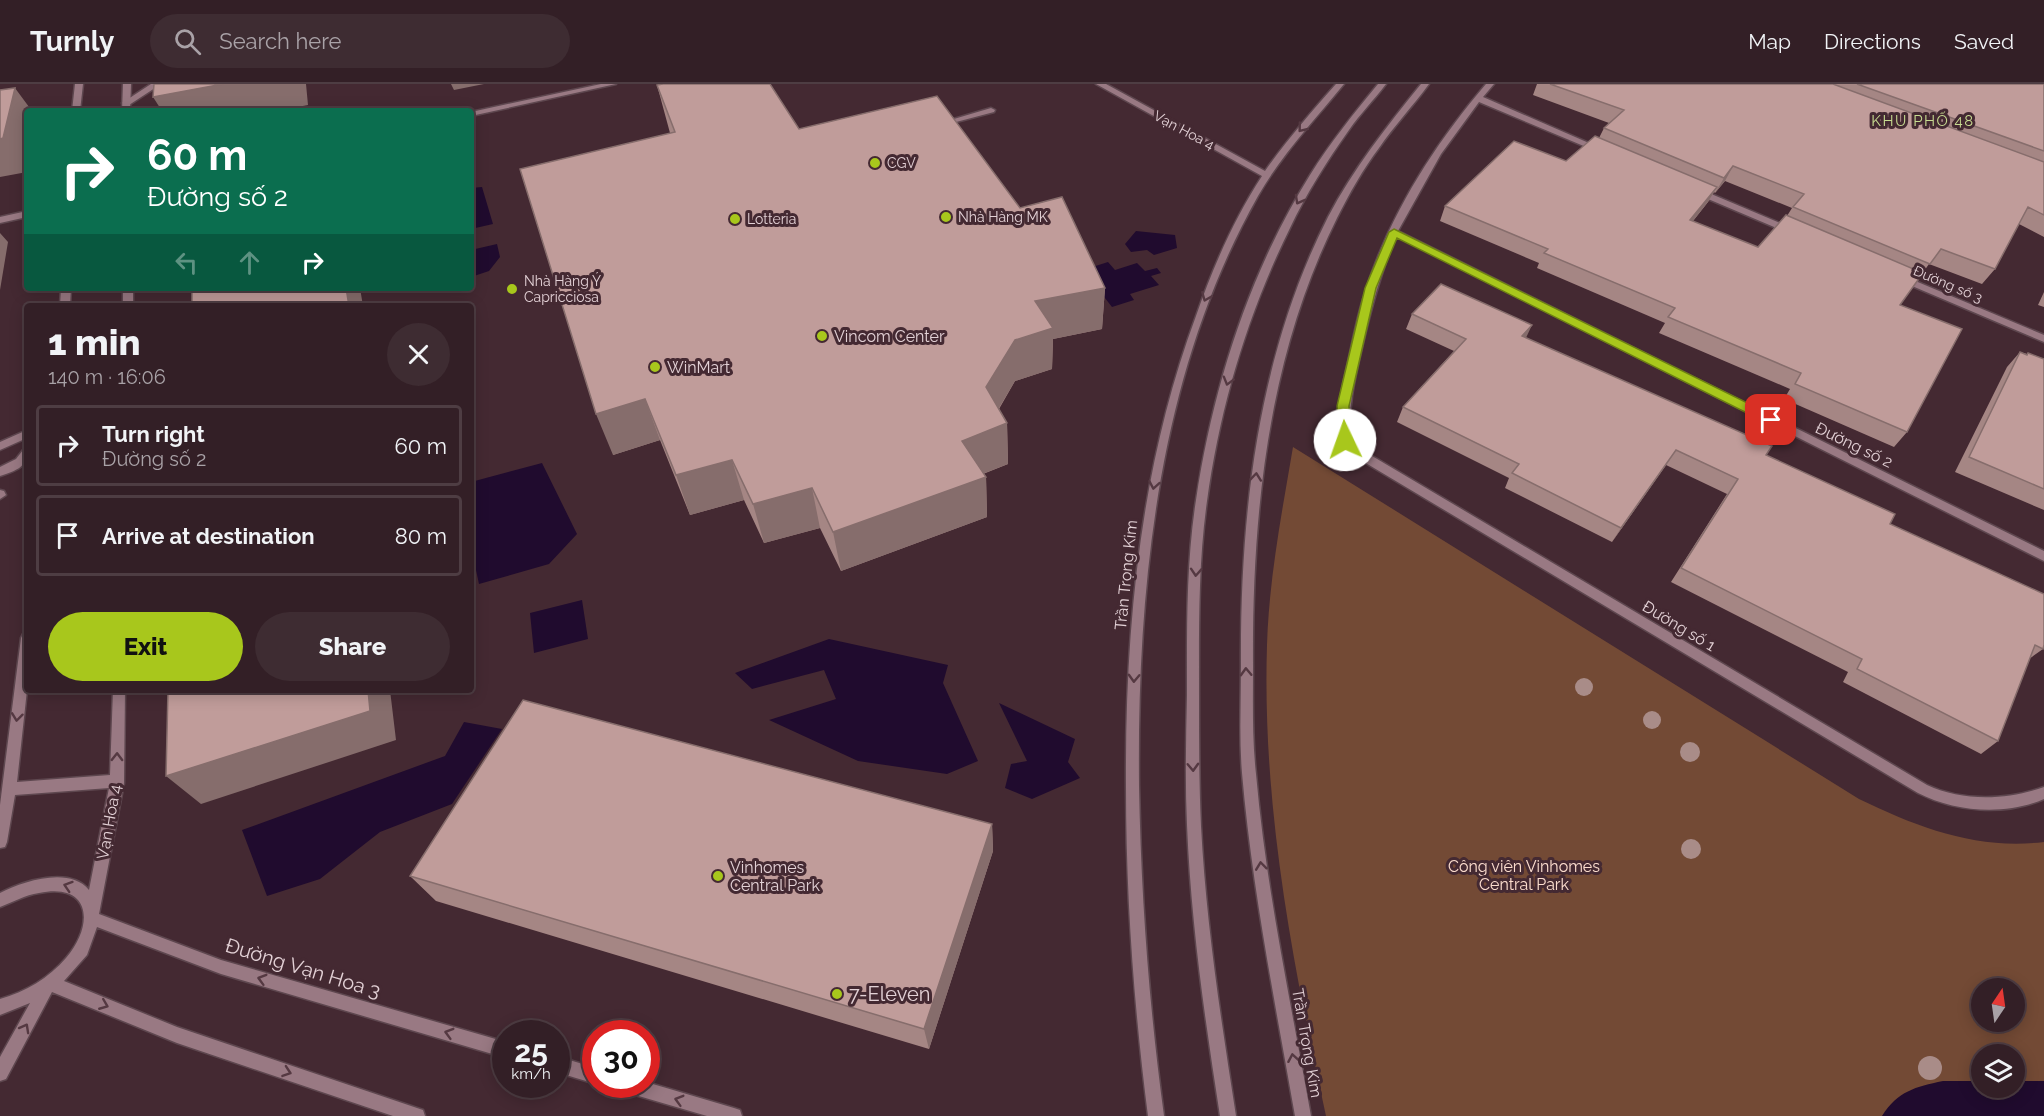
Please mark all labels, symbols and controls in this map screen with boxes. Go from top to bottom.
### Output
search box [150,14,570,68]
text: Turnly [30,25,114,58]
icon: search [171,25,204,58]
text: Search here [219,28,341,54]
text: Map [1748,29,1791,54]
text: Directions [1824,29,1921,54]
text: Saved [1954,29,2014,54]
street label: Vạn Hoa 4 [1151,107,1217,153]
district label: KHU PHỐ 48 [1871,111,1975,130]
one-way arrow [1298,122,1309,133]
text: 60 m [147,131,247,180]
icon: right [48,132,126,210]
place label: CGV [887,155,916,171]
marker: CGV [868,156,882,170]
text: Đường số 2 [147,181,288,212]
one-way arrow [1295,193,1306,204]
place label: Nhà Hàng MK [958,209,1048,225]
marker: Nhà Hàng MK [939,210,953,224]
place label: Lotteria [747,211,796,227]
marker: Lotteria [728,212,742,226]
icon: left [170,246,203,279]
icon: ahead [233,246,266,279]
icon: right [296,246,329,279]
street label: Đường số 3 [1911,262,1985,306]
place label: Nhà Hàng Ý Capricciosa [524,272,601,305]
marker: Nhà Hàng Ý Capricciosa [505,282,519,296]
one-way arrow [1201,291,1214,302]
text: 1 min [48,321,140,363]
button: close [387,323,450,386]
place label: Vincom Center [834,327,945,346]
marker: Vincom Center [815,329,829,343]
place label: WinMart [667,358,731,377]
marker: WinMart [648,360,662,374]
text: 140 m · 16:06 [48,365,166,389]
one-way arrow [1222,376,1235,386]
pin [1745,394,1796,445]
icon: arrive [1754,403,1787,436]
position arrow [1313,408,1377,472]
street label: Đường số 2 [1812,418,1896,472]
text: Turn right [102,421,205,447]
icon: right [51,429,84,462]
text: 60 m [394,433,447,459]
text: Đường số 2 [102,447,206,471]
one-way arrow [1249,473,1261,482]
one-way arrow [1148,479,1161,489]
icon: arrive [51,519,84,552]
street label: Trần Trọng Kim [1111,519,1141,631]
text: Arrive at destination [102,523,315,549]
text: 80 m [395,523,447,549]
one-way arrow [1190,568,1203,577]
street label: Đường số 1 [1639,597,1719,655]
button: Exit [48,612,243,681]
button: Share [255,612,450,681]
one-way arrow [1240,667,1252,676]
one-way arrow [1128,674,1140,683]
one-way arrow [12,713,24,722]
one-way arrow [110,752,123,761]
one-way arrow [1186,763,1199,772]
street label: Vạn Hoa 4 [93,783,125,861]
park label: Công viên Vinhomes Central Park [1448,857,1600,894]
place label: Vinhomes Central Park [730,858,820,895]
one-way arrow [1255,862,1267,871]
marker: Vinhomes Central Park [711,869,725,883]
one-way arrow [63,881,73,894]
street label: Đường Vạn Hoa 3 [222,933,384,1003]
one-way arrow [257,974,268,986]
north arrow [1971,978,2025,1032]
map controls [1971,978,2025,1098]
place label: 7-Eleven [849,982,930,1006]
marker: 7-Eleven [830,987,844,1001]
street label: Trần Trọng Kim [1288,987,1326,1099]
one-way arrow [97,998,108,1010]
speed limit sign: 30 [582,1020,660,1098]
one-way arrow [18,1024,29,1034]
one-way arrow [444,1028,455,1040]
text: 25 [514,1034,548,1069]
button: layers [1971,1044,2025,1098]
one-way arrow [1288,1054,1300,1063]
one-way arrow [281,1065,292,1077]
text: km/h [511,1065,551,1083]
one-way arrow [675,1095,685,1107]

